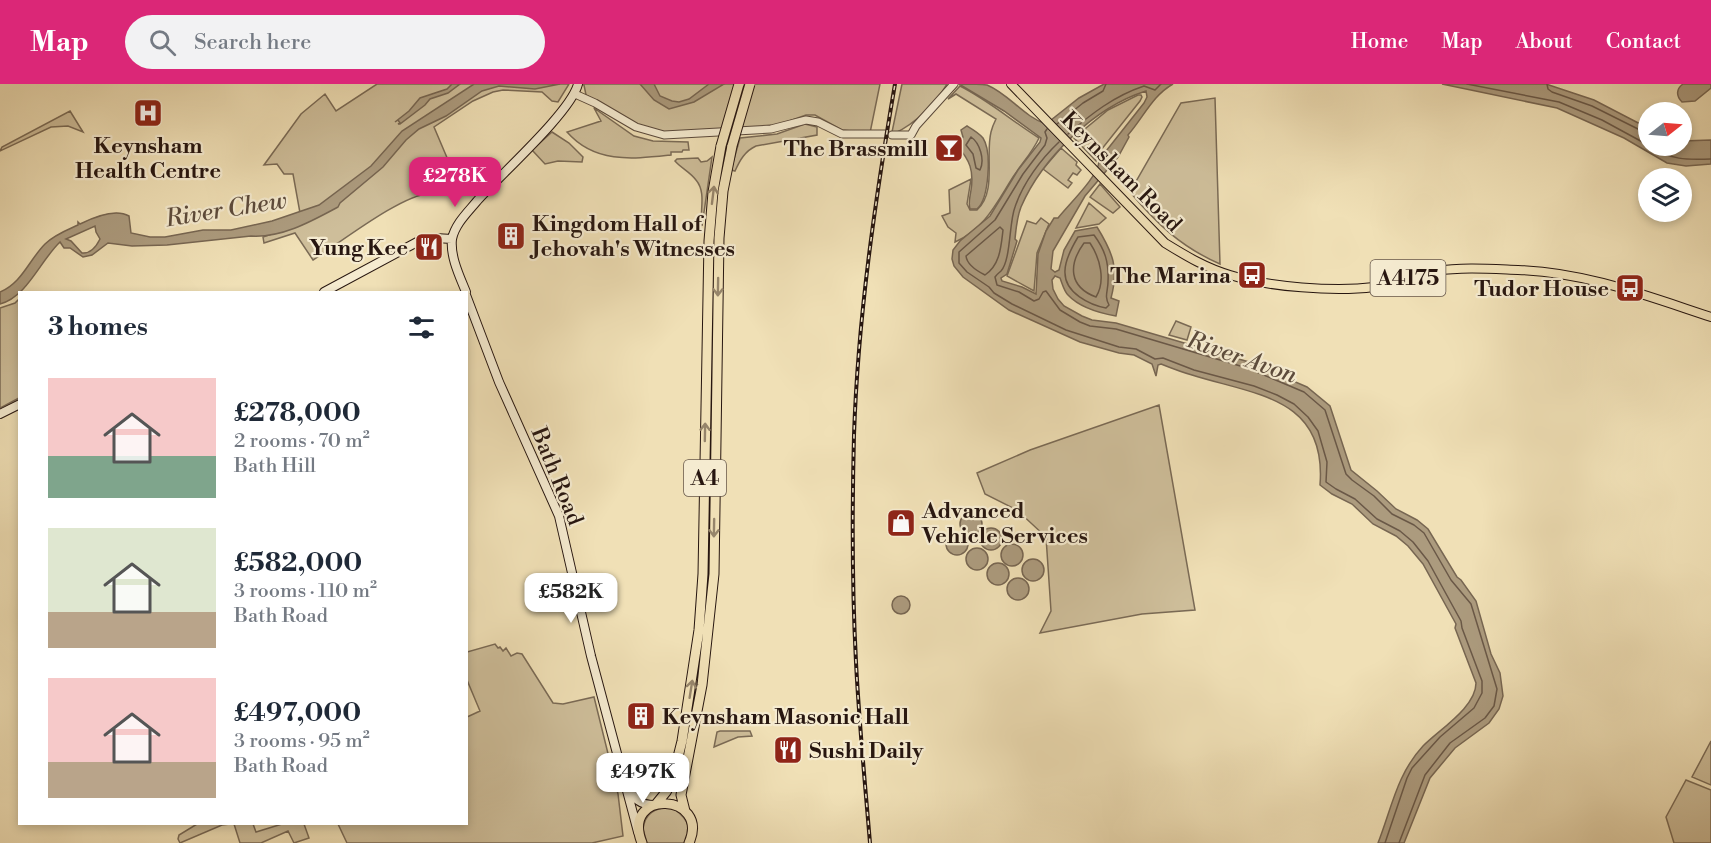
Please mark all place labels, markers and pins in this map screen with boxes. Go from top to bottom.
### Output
hospital icon: Keynsham Health Centre [132,97,164,129]
bar icon: The Brassmill [933,132,965,164]
place label: Keynsham Health Centre [75,133,221,185]
place label: The Brassmill [784,136,928,163]
pin: £278K [413,157,497,208]
place label: Kingdom Hall of Jehovah's Witnesses [529,211,735,263]
building icon: Kingdom Hall of Jehovah's Witnesses [495,220,527,252]
restaurant icon: Yung Kee [413,231,445,263]
place label: Yung Kee [309,235,408,262]
bus stop icon: The Marina [1236,259,1268,291]
place label: The Marina [1110,263,1232,290]
bus stop icon: Tudor House [1614,272,1646,304]
place label: Tudor House [1474,276,1609,303]
place label: Advanced Vehicle Services [921,498,1088,550]
shop icon: Advanced Vehicle Services [885,507,917,539]
pin: £582K [529,573,613,624]
building icon: Keynsham Masonic Hall [625,700,657,732]
place label: Keynsham Masonic Hall [662,704,909,731]
restaurant icon: Sushi Daily [772,734,804,766]
place label: Sushi Daily [809,738,924,765]
pin: £497K [601,753,685,804]

